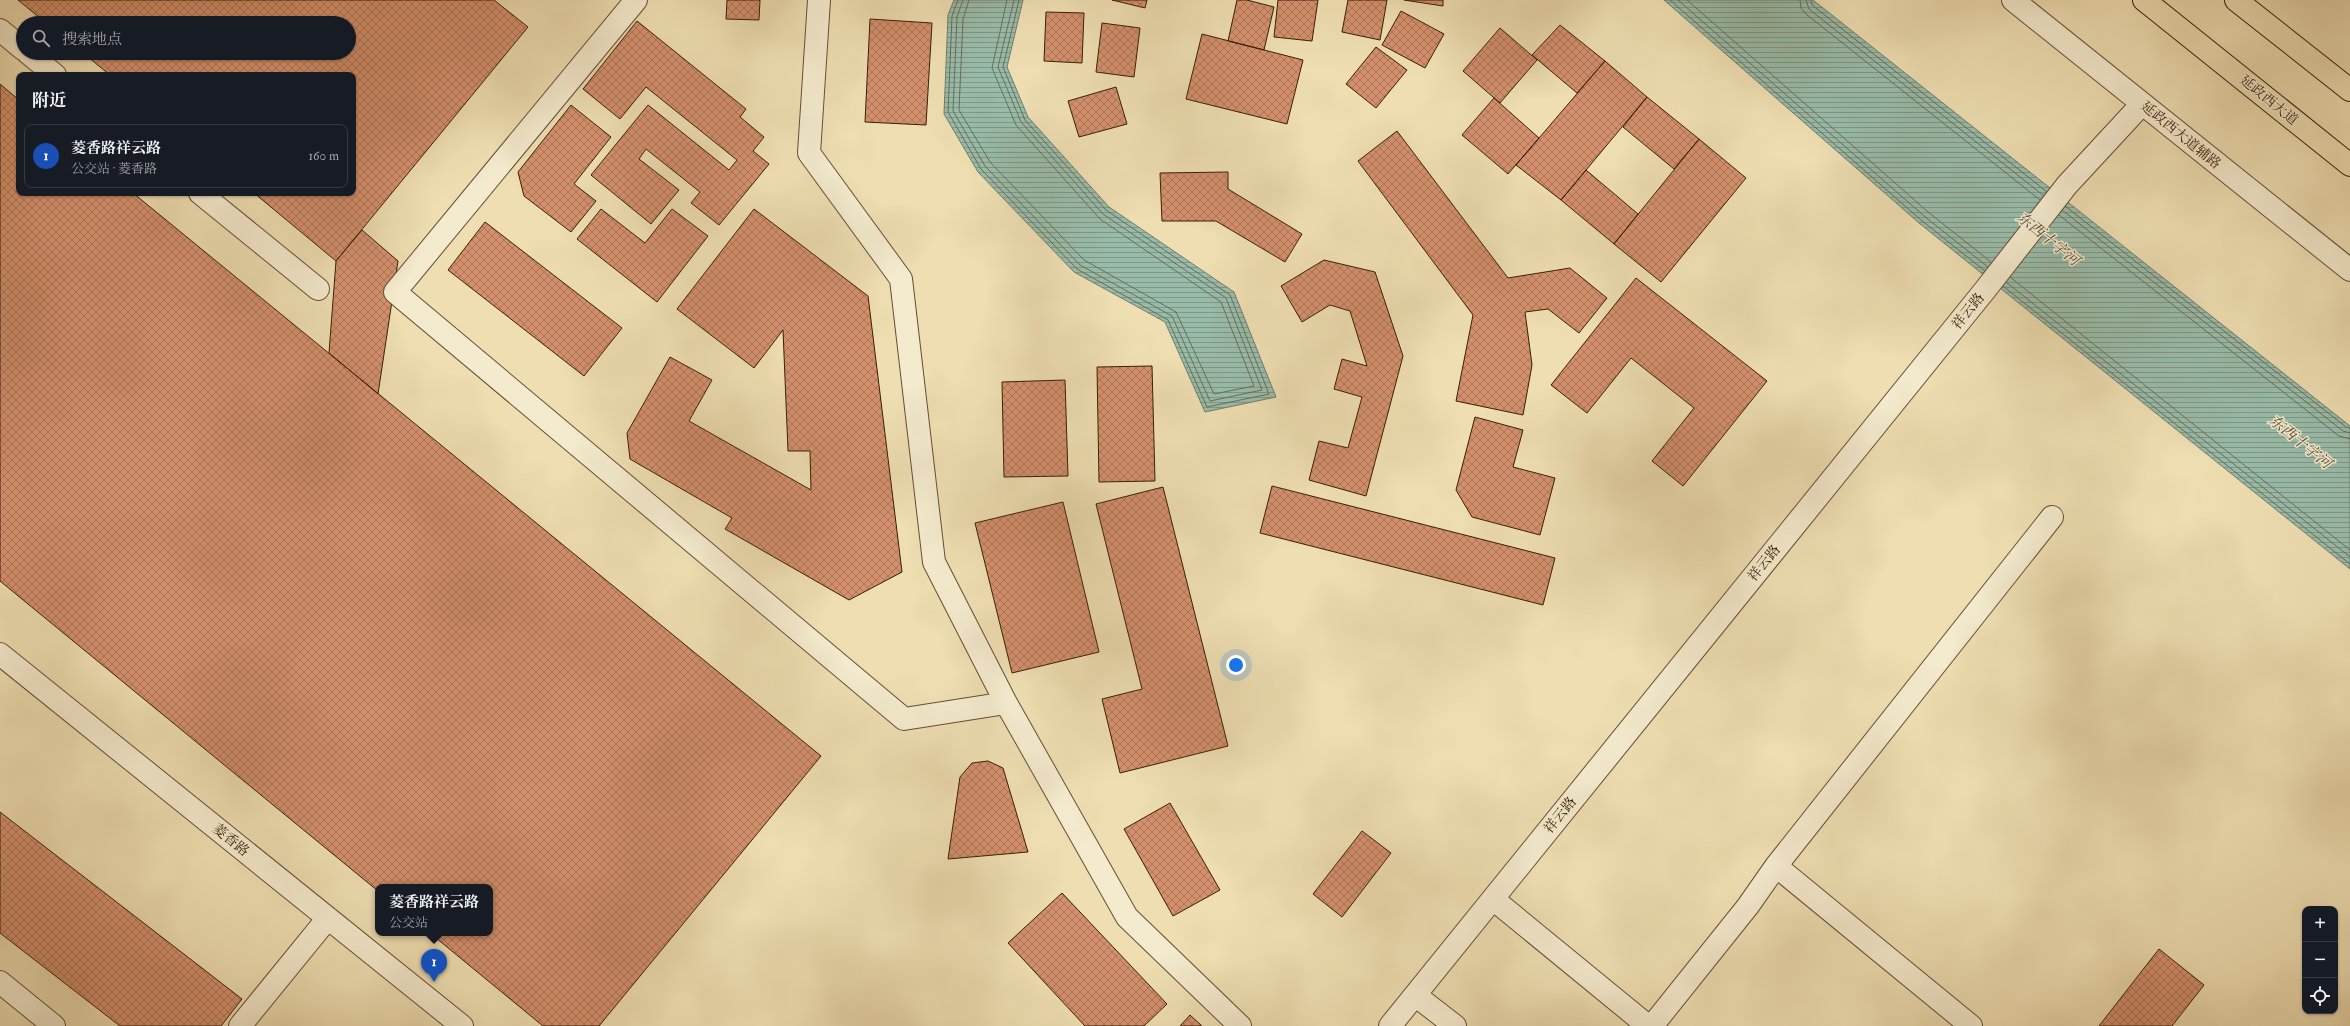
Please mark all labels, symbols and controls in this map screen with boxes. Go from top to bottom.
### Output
search box [16,16,356,60]
icon: search [30,27,52,49]
text: 搜索地点 [62,30,122,49]
street label: 延政西大道 [2236,71,2302,129]
text: 附近 [32,90,66,111]
street label: 延政西大道辅路 [2138,98,2224,172]
text: 菱香路祥云路 [71,139,161,158]
text: 1 [44,148,48,164]
text: 160 m [308,148,339,164]
text: 公交站 · 菱香路 [71,161,157,177]
water label: 东西十字河 [2013,208,2085,272]
street label: 祥云路 [1948,289,1988,333]
water label: 东西十字河 [2265,411,2337,475]
street label: 祥云路 [1744,541,1784,585]
your location [1226,655,1246,675]
street label: 祥云路 [1540,793,1580,837]
street label: 菱香路 [209,820,253,860]
popup [375,884,493,936]
text: 菱香路祥云路 [389,893,479,912]
map controls [2302,906,2338,1014]
button: + [2302,906,2338,942]
text: 公交站 [389,915,428,931]
button: − [2302,942,2338,978]
pin: 1 [421,949,447,982]
button: locate [2302,978,2338,1014]

